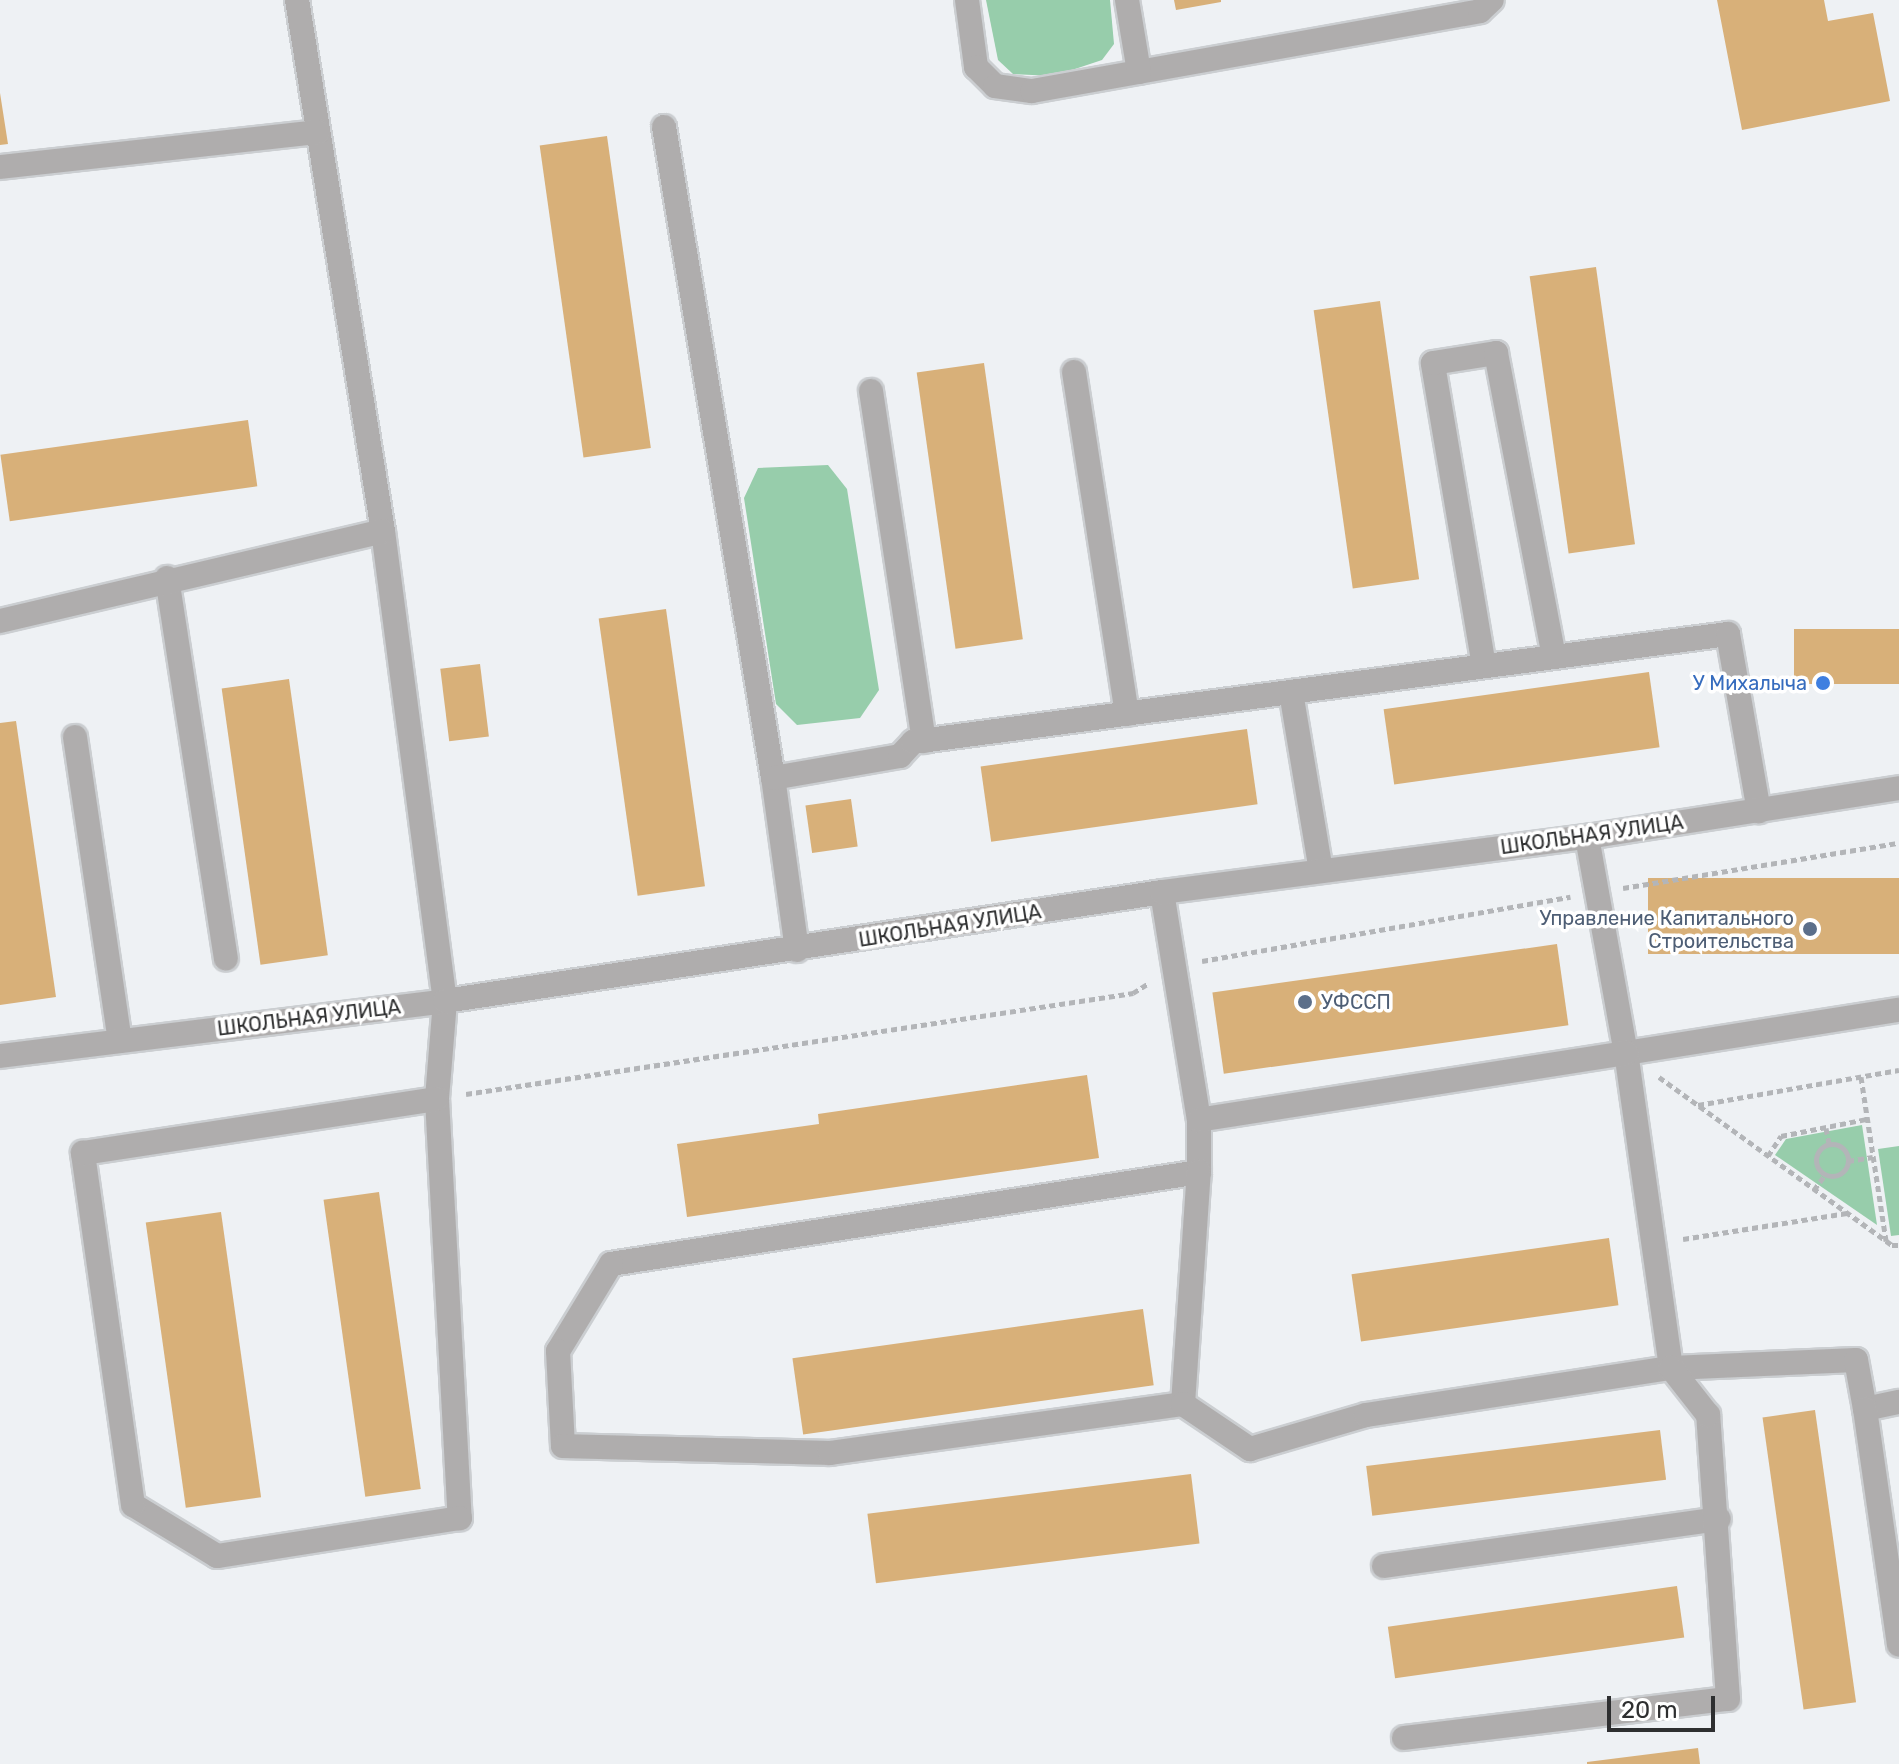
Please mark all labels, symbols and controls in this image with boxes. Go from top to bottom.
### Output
place label: У Михалыча [1693,671,1807,695]
marker: У Михалыча [1814,674,1832,692]
street label: ШКОЛЬНАЯ УЛИЦА [1499,810,1685,860]
street label: ШКОЛЬНАЯ УЛИЦА [857,900,1043,952]
place label: Управление Капитального Строительства [1539,906,1794,953]
marker: Управление Капитального Строительства [1801,920,1819,938]
place label: УФССП [1321,990,1391,1014]
marker: УФССП [1296,993,1314,1011]
street label: ШКОЛЬНАЯ УЛИЦА [216,995,402,1041]
scale bar [1611,1680,1719,1730]
text: 20 m [1621,1696,1678,1724]

